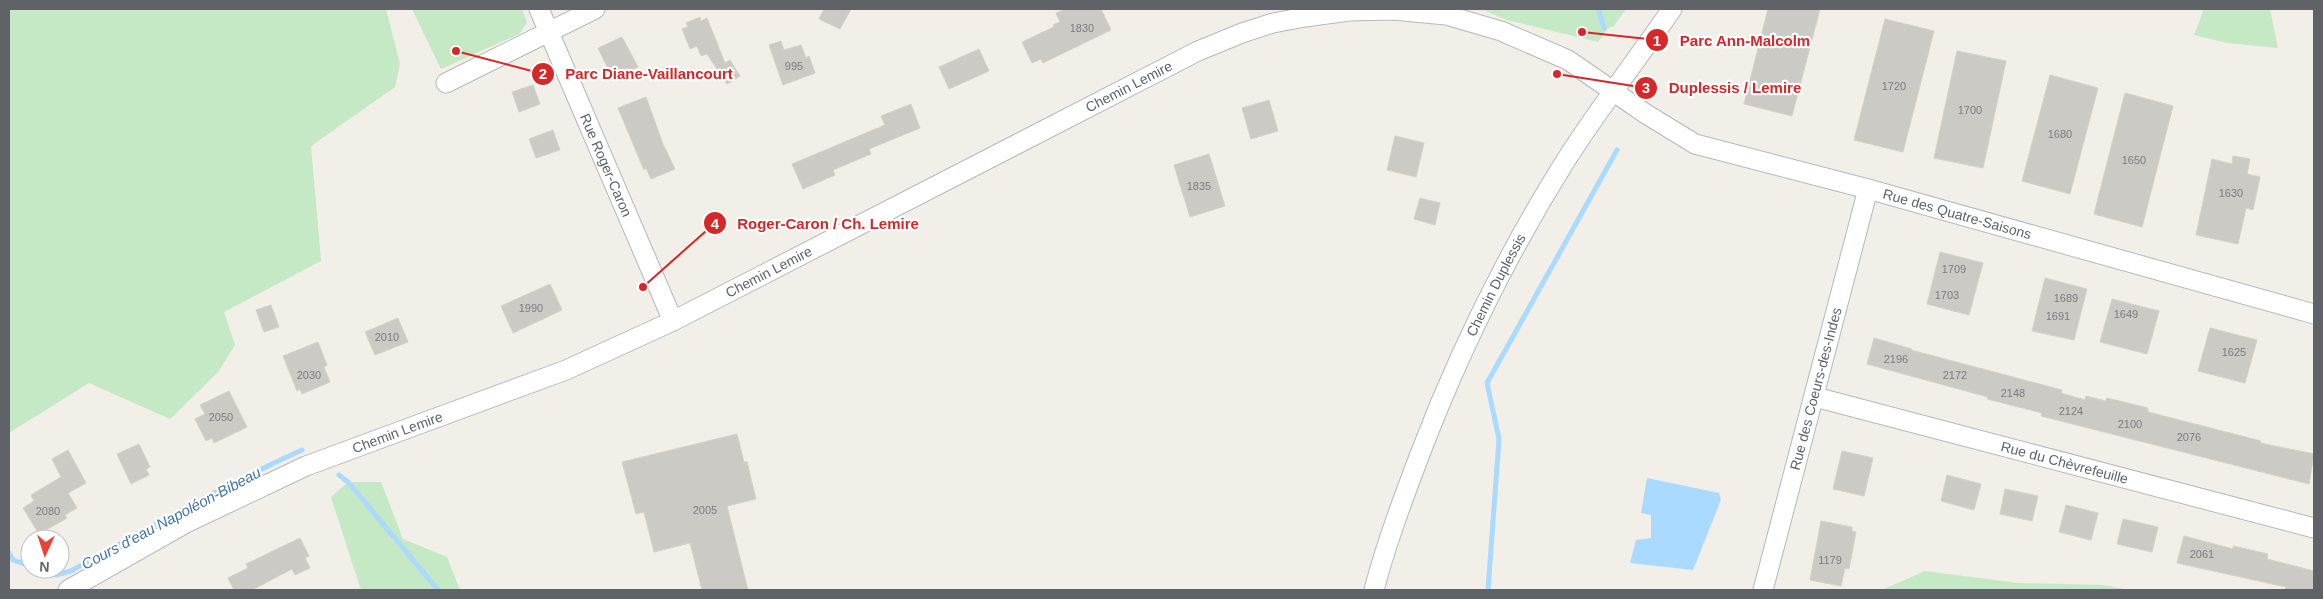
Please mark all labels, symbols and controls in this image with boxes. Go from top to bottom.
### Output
house number: 1830 [1070,22,1094,34]
callout: Parc Ann-Malcolm [1644,25,1820,55]
text: 1 [1653,32,1661,49]
text: Parc Ann-Malcolm [1680,32,1810,49]
street label: Chemin Lemire [1083,58,1175,115]
callout: Parc Diane-Vaillancourt [530,59,743,89]
house number: 995 [785,60,803,72]
text: 2 [539,65,547,82]
text: Parc Diane-Vaillancourt [565,65,733,82]
callout: Duplessis / Lemire [1633,73,1811,103]
text: 3 [1642,79,1650,96]
text: Duplessis / Lemire [1669,79,1801,96]
house number: 1720 [1882,80,1906,92]
house number: 1700 [1958,104,1982,116]
street label: Rue Roger-Caron [577,111,635,219]
house number: 1680 [2048,128,2072,140]
house number: 1650 [2122,154,2146,166]
house number: 1835 [1187,180,1211,192]
street label: Rue des Quatre-Saisons [1881,186,2033,242]
house number: 1630 [2219,187,2243,199]
callout: Roger-Caron / Ch. Lemire [703,208,929,238]
text: 4 [711,215,720,232]
text: Roger-Caron / Ch. Lemire [737,215,919,232]
street label: Chemin Duplessis [1463,231,1529,339]
street label: Chemin Lemire [723,243,815,301]
house number: 1709 [1942,263,1966,275]
house number: 1703 [1935,289,1959,301]
house number: 1689 [2054,292,2078,304]
house number: 1990 [519,302,543,314]
street label: Rue des Coeurs-des-Indes [1787,306,1845,472]
house number: 1649 [2114,308,2138,320]
house number: 1691 [2046,310,2070,322]
house number: 2010 [375,331,399,343]
house number: 1625 [2222,346,2246,358]
house number: 2196 [1884,353,1908,365]
house number: 2030 [297,369,321,381]
house number: 2172 [1943,369,1967,381]
house number: 2148 [2001,387,2025,399]
house number: 2124 [2059,405,2083,417]
street label: Chemin Lemire [350,408,445,456]
house number: 2050 [209,411,233,423]
house number: 2100 [2118,418,2142,430]
house number: 2076 [2177,431,2201,443]
street label: Rue du Chèvrefeuille [1999,438,2130,487]
water label: Cours d'eau Napoléon-Bibeau [78,463,264,573]
house number: 2005 [693,504,717,516]
house number: 2080 [36,505,60,517]
north arrow [20,529,70,579]
house number: 2061 [2190,548,2214,560]
house number: 1179 [1818,554,1842,566]
text: N [39,559,50,575]

